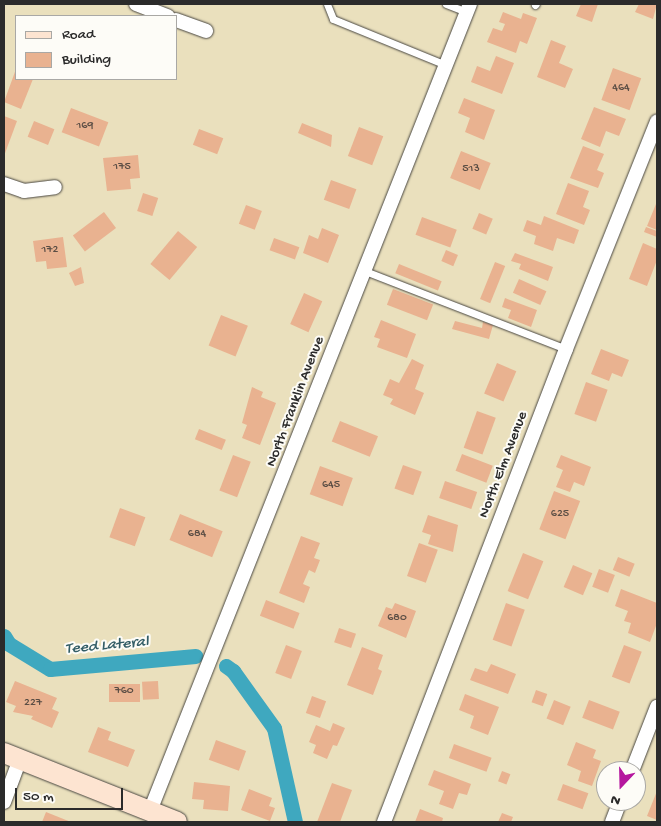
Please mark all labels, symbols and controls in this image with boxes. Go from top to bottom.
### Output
legend [15,15,178,80]
text: Road [62,26,95,44]
text: Building [62,51,111,69]
house number: 464 [612,82,630,96]
house number: 169 [77,120,93,134]
house number: 175 [113,161,131,175]
house number: 513 [462,163,480,177]
house number: 172 [42,244,58,258]
street label: North Franklin Avenue [263,334,329,470]
street label: North Elm Avenue [475,409,533,521]
house number: 645 [322,479,340,493]
house number: 625 [551,508,569,522]
house number: 684 [188,528,206,542]
house number: 680 [387,612,407,626]
water label: Teed Lateral [65,634,149,660]
house number: 760 [114,685,134,699]
house number: 227 [24,697,42,711]
north arrow [596,761,646,811]
scale bar [18,778,125,810]
text: 50 m [23,788,54,806]
text: N [608,790,623,809]

